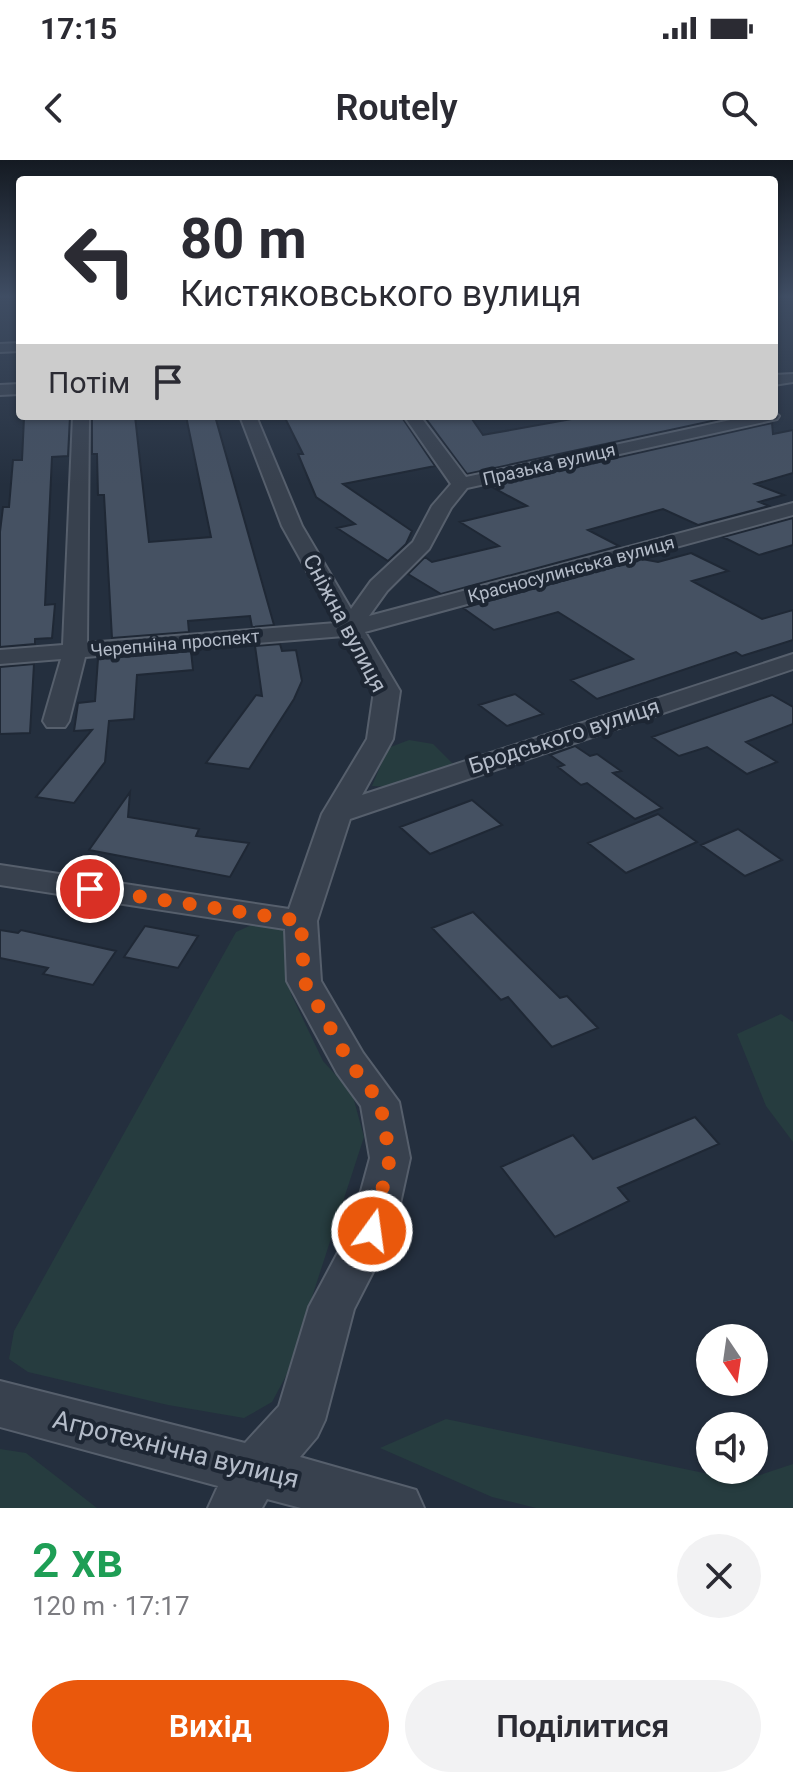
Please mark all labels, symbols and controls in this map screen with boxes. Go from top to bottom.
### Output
text: 17:15 [40,11,117,46]
icon: back [32,86,76,130]
icon: search [717,86,761,130]
text: Routely [335,87,458,129]
text: 80 m [180,206,307,272]
icon: left [48,208,152,312]
text: Кистяковського вулиця [180,273,581,315]
icon: arrive [146,360,190,404]
text: Потім [48,365,130,400]
street label: Празька вулиця [481,439,617,489]
street label: Красносулинська вулиця [465,531,677,607]
street label: Сніжна вулиця [298,550,392,696]
street label: Черепніна проспект [90,625,261,661]
street label: Бродського вулиця [465,693,663,779]
pin [56,855,124,923]
icon: arrive [68,867,112,911]
position arrow [330,1189,414,1273]
north arrow [696,1324,768,1396]
map controls [696,1324,768,1484]
street label: Агротехнічна вулиця [50,1404,302,1494]
button: sound [696,1412,768,1484]
text: 2 хв [32,1532,123,1589]
button: close [677,1534,761,1618]
text: 120 m · 17:17 [32,1591,190,1621]
button: Вихід [32,1680,389,1772]
button: Поділитися [405,1680,761,1772]

